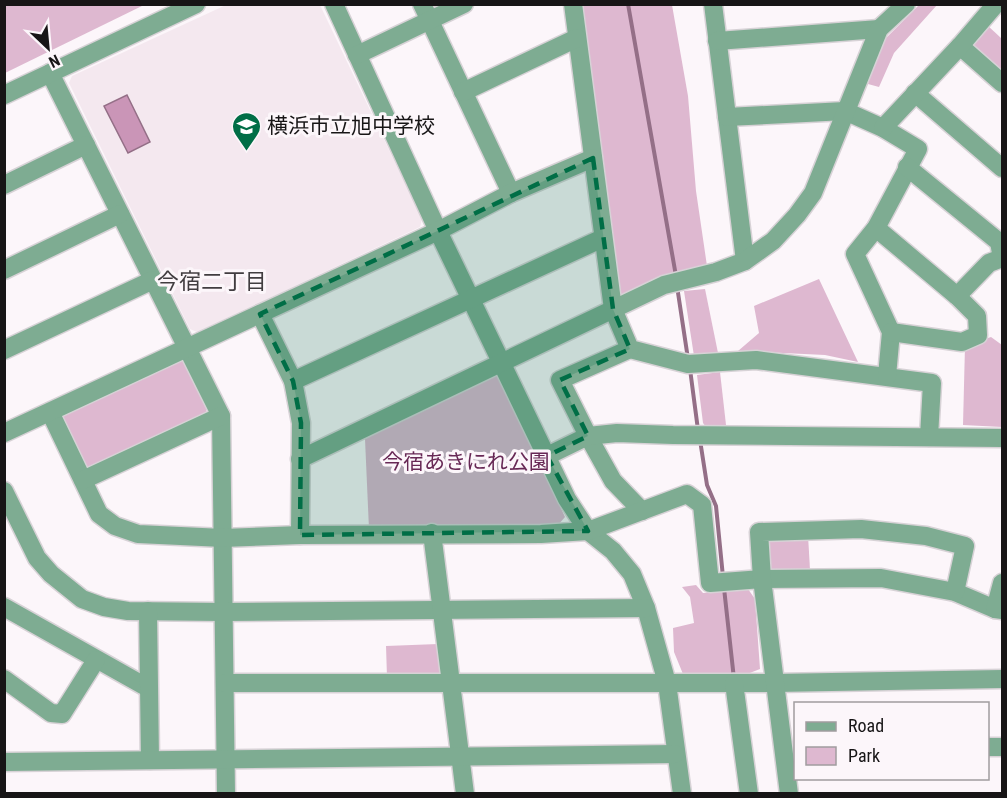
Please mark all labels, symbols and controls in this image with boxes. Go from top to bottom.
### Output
north arrow [18,18,78,78]
text: N [46,50,63,72]
school or university icon: 横浜市立旭中学校 [230,110,262,152]
place label: 横浜市立旭中学校 [267,114,435,138]
district label: 今宿二丁目 [157,269,267,294]
park label: 今宿あきにれ公園 [382,450,550,474]
legend [794,702,989,780]
text: Road [848,715,884,736]
text: Park [848,745,880,766]

